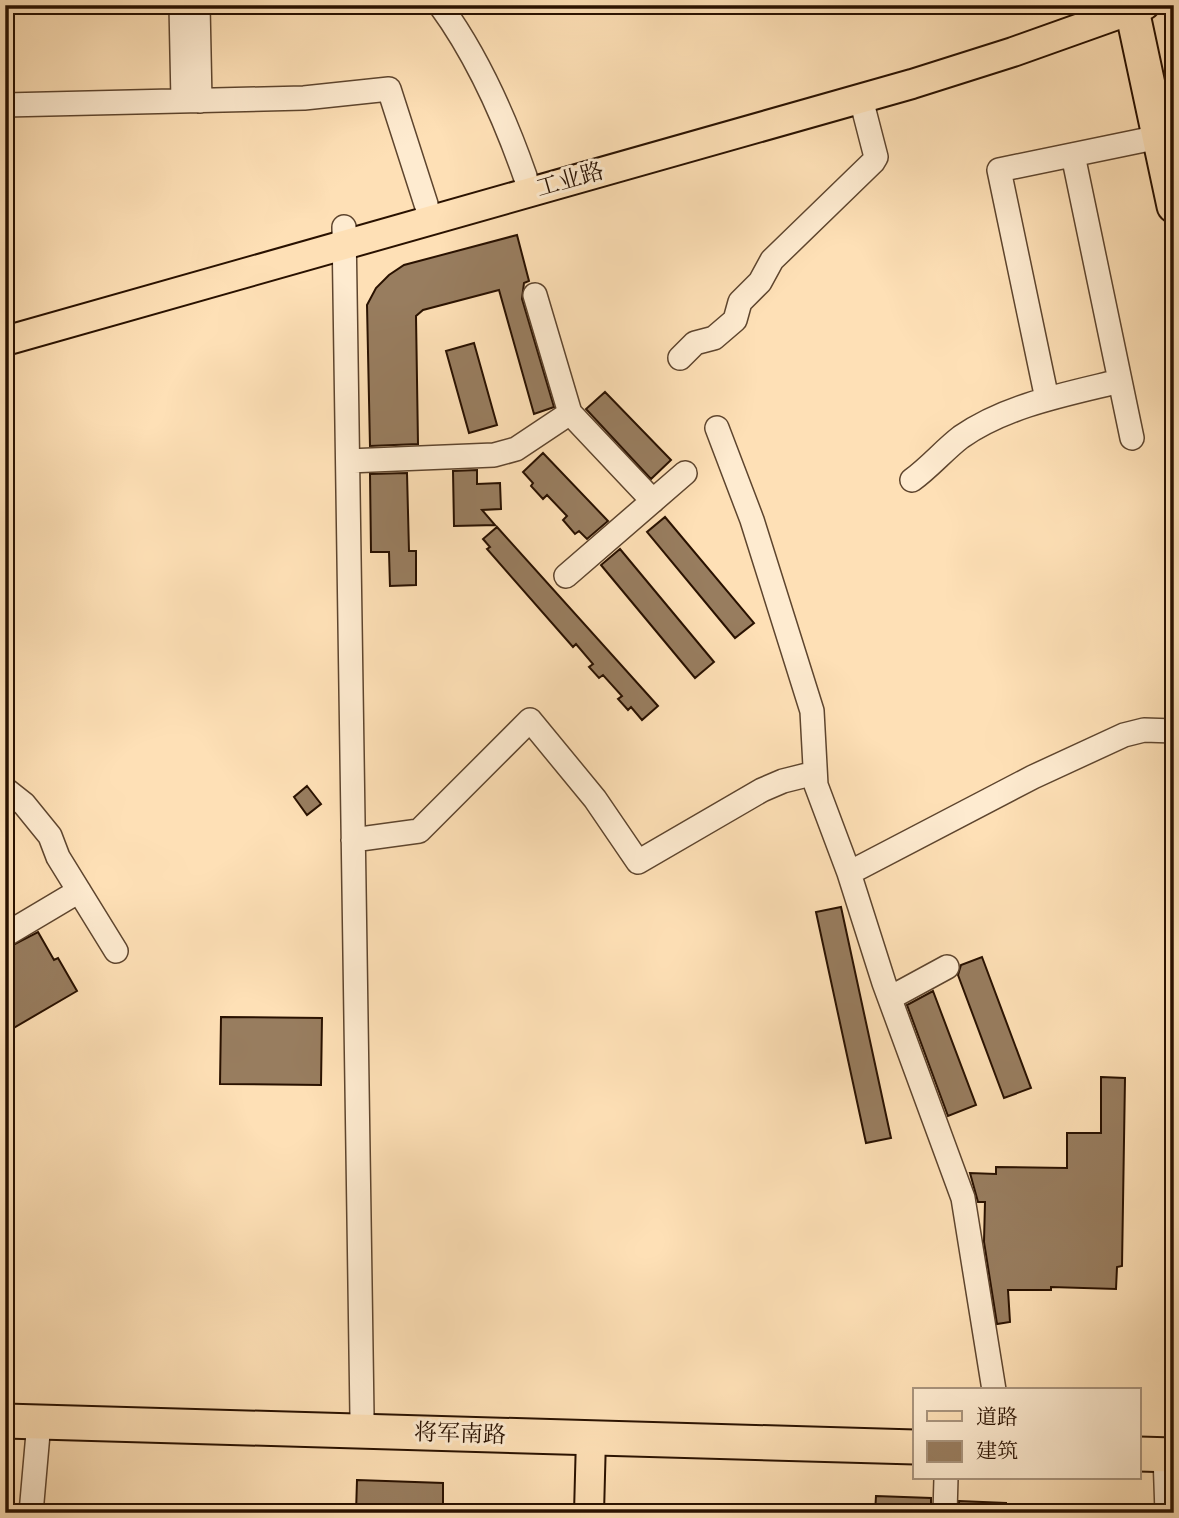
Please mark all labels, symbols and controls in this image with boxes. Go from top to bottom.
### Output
street label: 工业路 [533,157,607,203]
legend [913,1388,1140,1480]
text: 道路 [976,1405,1018,1431]
street label: 将军南路 [414,1418,506,1450]
text: 建筑 [976,1439,1018,1465]

